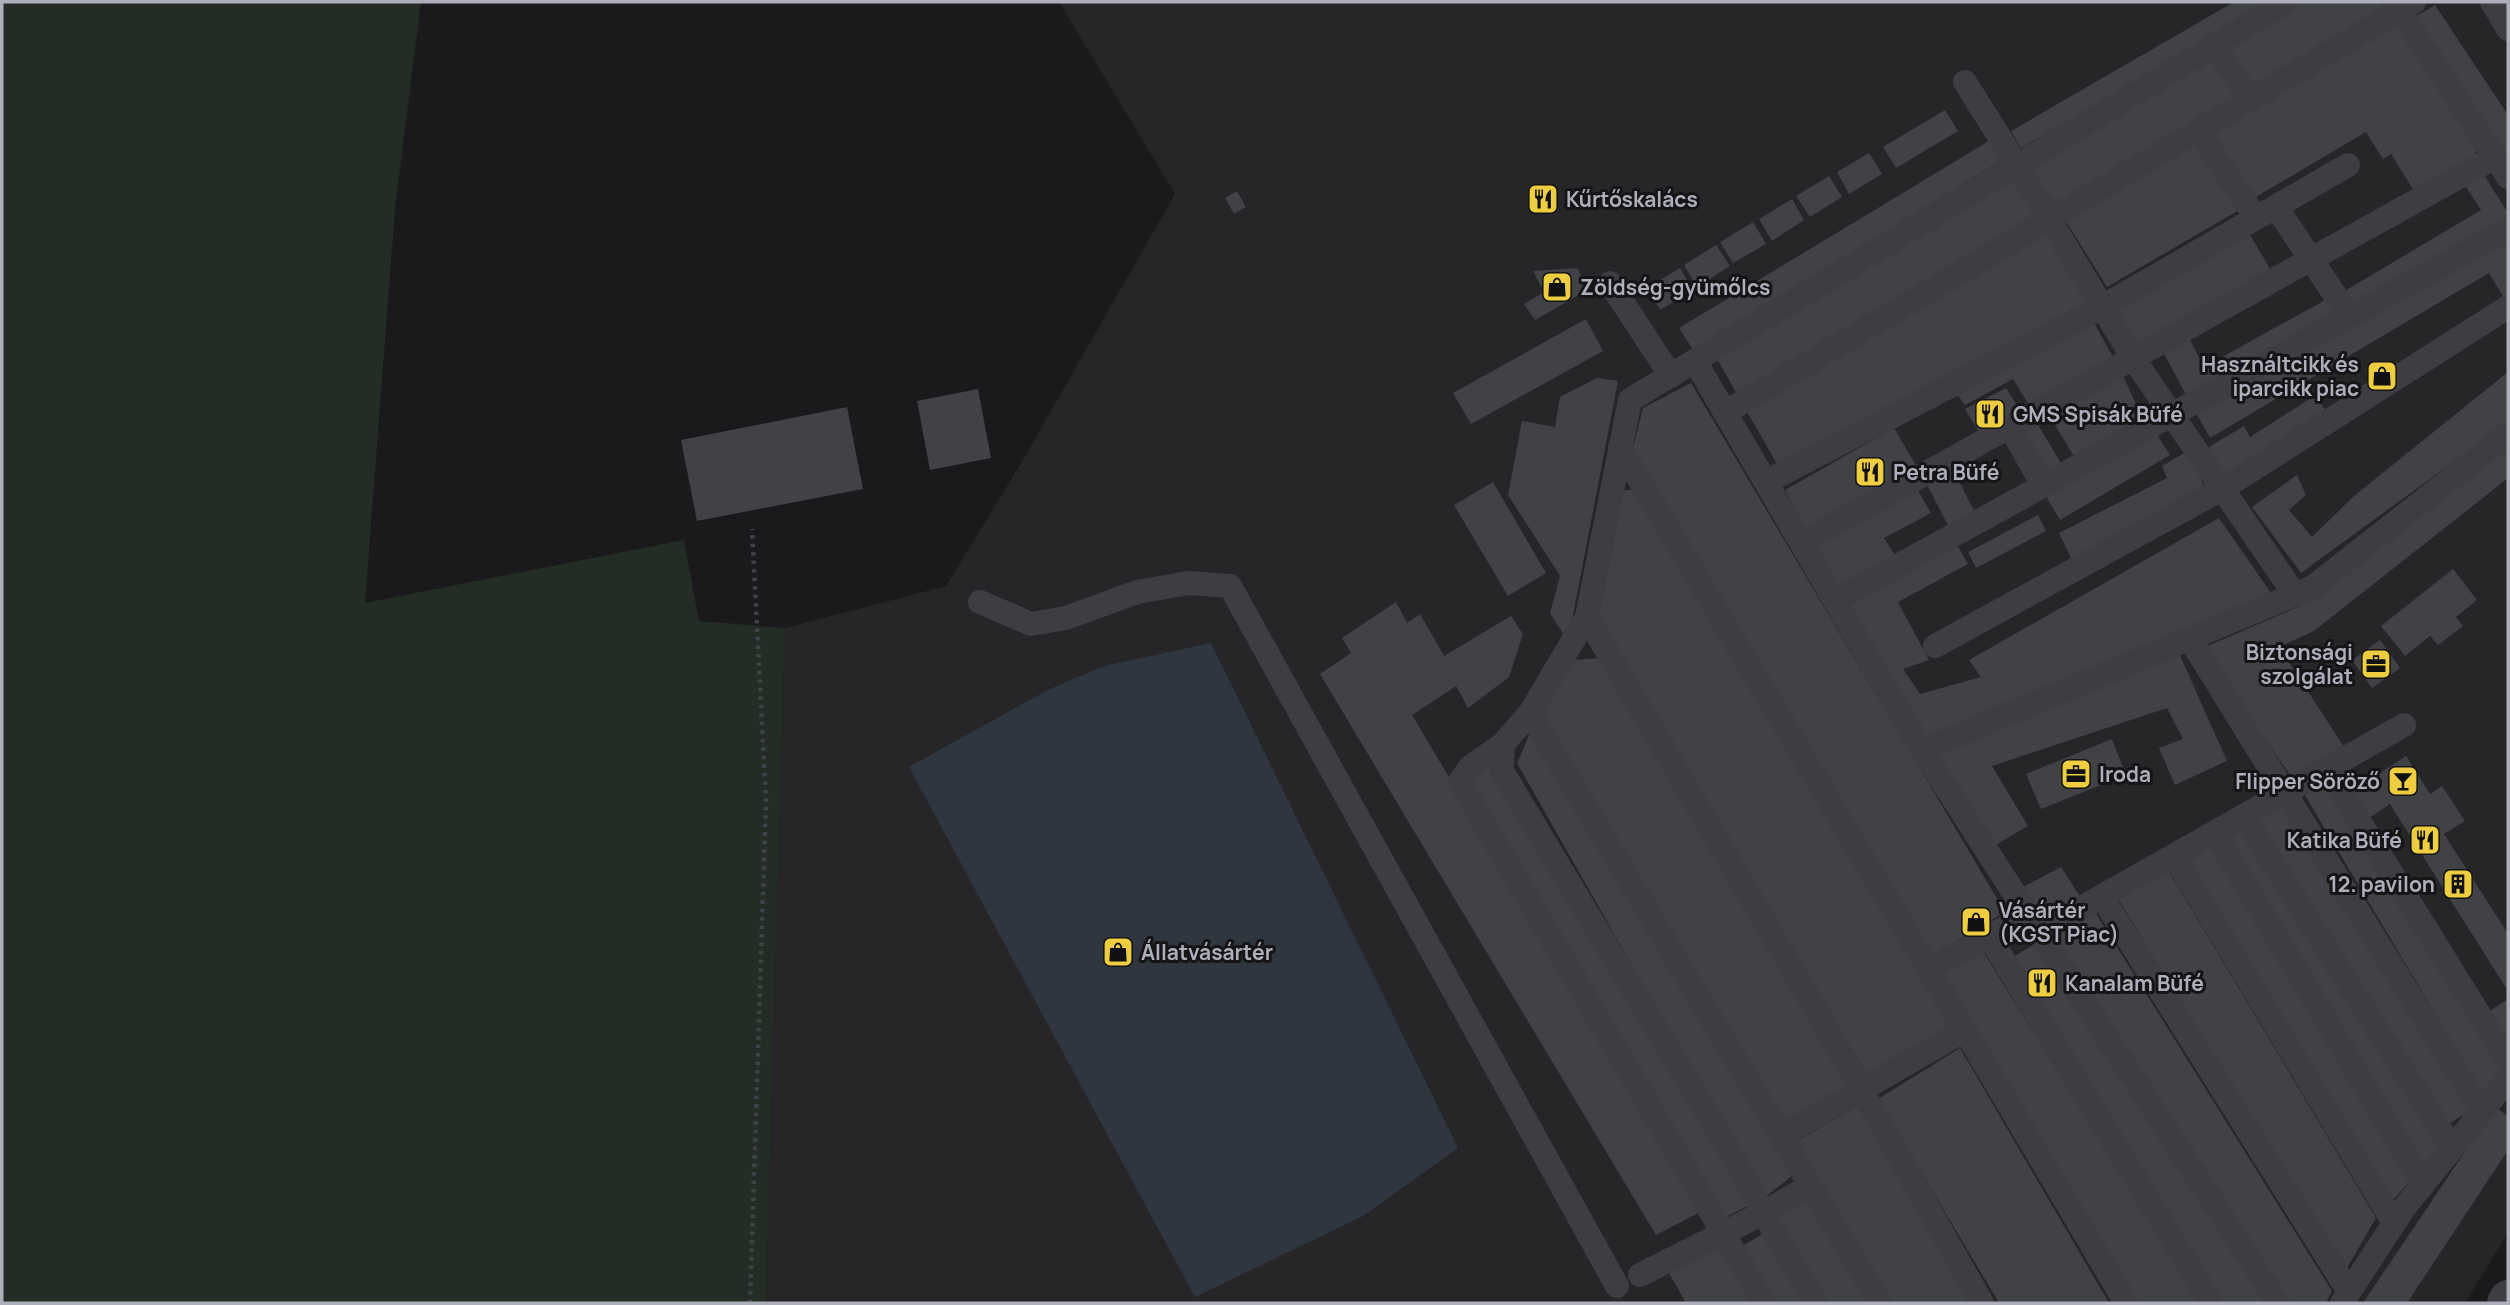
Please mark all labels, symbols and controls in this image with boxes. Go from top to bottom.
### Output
restaurant icon: Kűrtőskalács [1526,182,1560,216]
place label: Kűrtőskalács [1566,185,1698,213]
shop icon: Zöldség-gyümőlcs [1540,270,1574,304]
place label: Zöldség-gyümőlcs [1580,273,1770,301]
place label: Használtcikk és iparcikk piac [2201,350,2359,402]
shop icon: Használtcikk és iparcikk piac [2365,359,2399,393]
restaurant icon: GMS Spisák Büfé [1973,397,2007,431]
place label: GMS Spisák Büfé [2013,400,2183,428]
restaurant icon: Petra Büfé [1853,455,1887,489]
place label: Petra Büfé [1893,458,1999,486]
place label: Biztonsági szolgálat [2246,638,2353,690]
office icon: Biztonsági szolgálat [2359,647,2393,681]
office icon: Iroda [2059,757,2093,791]
place label: Iroda [2099,760,2151,788]
bar icon: Flipper Söröző [2386,764,2420,798]
place label: Flipper Söröző [2235,767,2380,795]
restaurant icon: Katika Büfé [2408,823,2442,857]
place label: Katika Büfé [2287,826,2402,854]
building icon: 12. pavilon [2441,867,2475,901]
place label: 12. pavilon [2329,870,2435,898]
place label: Vásártér (KGST Piac) [1999,896,2119,948]
shop icon: Vásártér (KGST Piac) [1959,905,1993,939]
shop icon: Állatvásártér [1101,935,1135,969]
place label: Állatvásártér [1141,938,1273,966]
restaurant icon: Kanalam Büfé [2025,966,2059,1000]
place label: Kanalam Büfé [2065,969,2204,997]

